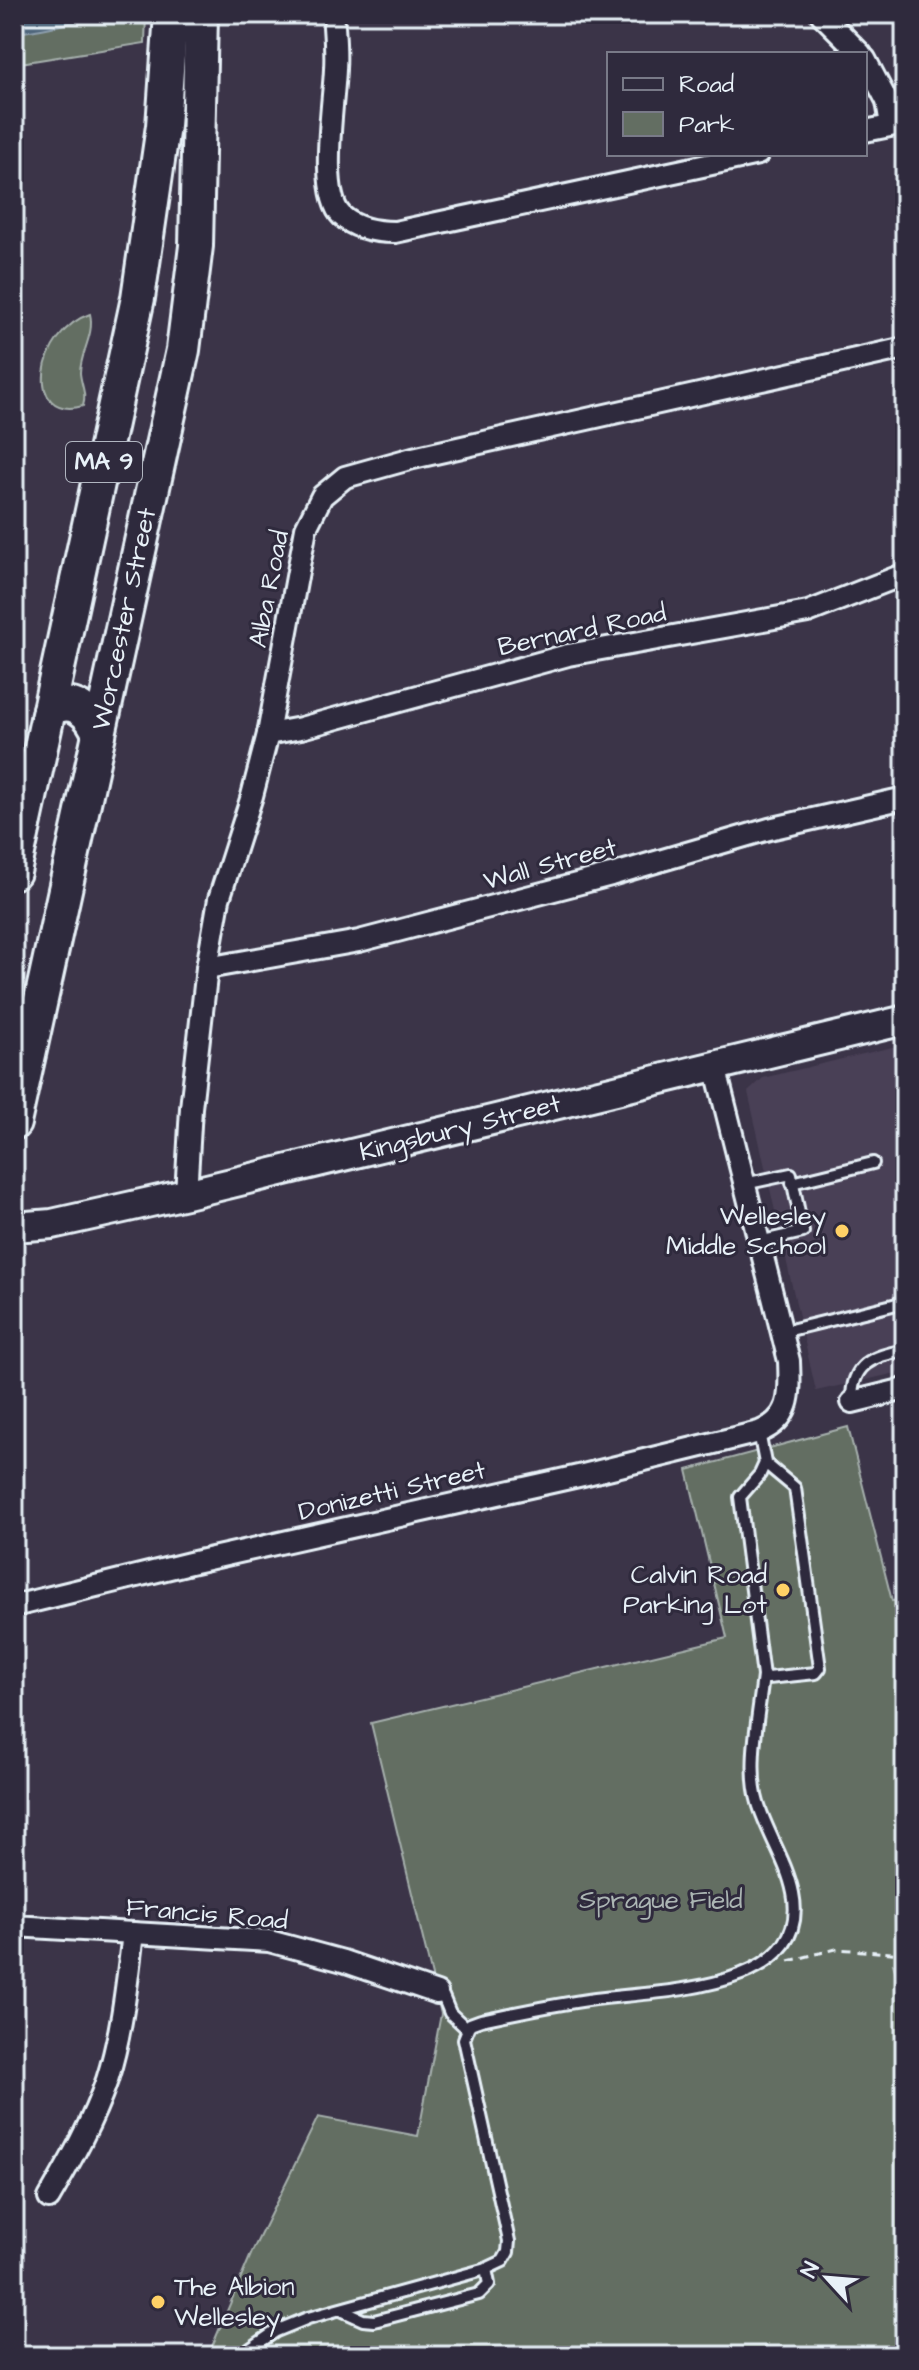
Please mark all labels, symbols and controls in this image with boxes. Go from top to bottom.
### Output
legend [607,52,867,156]
text: Road [679,68,734,102]
text: Park [679,108,735,142]
road number: MA 9 [66,442,142,482]
street label: Worcester Street [83,504,165,734]
street label: Alba Road [240,527,298,651]
street label: Bernard Road [495,595,669,665]
street label: Wall Street [479,829,621,899]
street label: Kingsbury Street [356,1085,565,1172]
place label: Wellesley Middle School [666,1198,826,1264]
marker: Wellesley Middle School [833,1222,851,1240]
street label: Donizetti Street [295,1452,490,1530]
place label: Calvin Road Parking Lot [623,1557,767,1625]
marker: Calvin Road Parking Lot [774,1581,792,1599]
park label: Sprague Field [579,1882,743,1920]
street label: Francis Road [125,1889,289,1939]
north arrow [787,2238,867,2318]
text: N [793,2257,827,2283]
place label: The Albion Wellesley [174,2269,294,2337]
marker: The Albion Wellesley [149,2293,167,2311]

